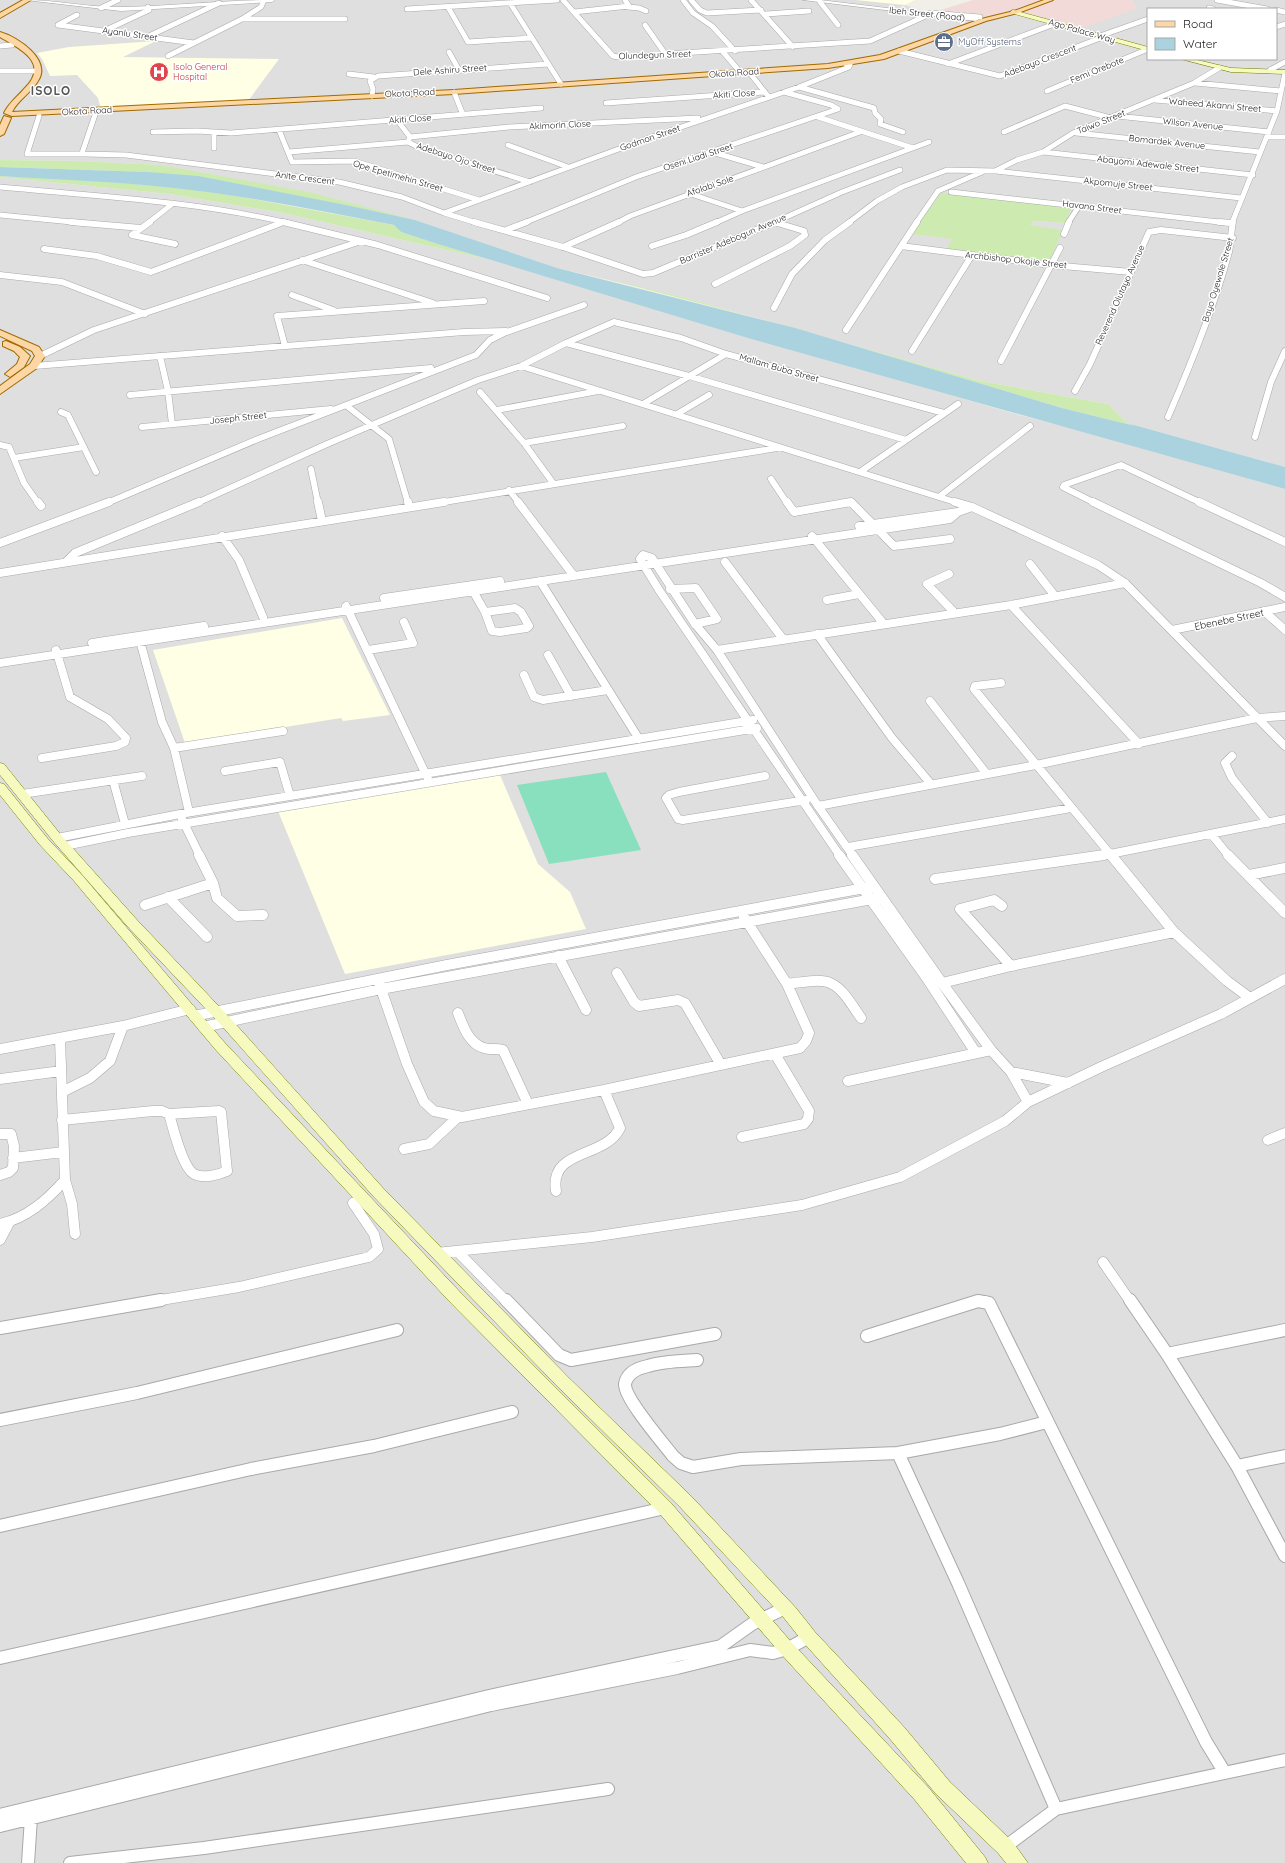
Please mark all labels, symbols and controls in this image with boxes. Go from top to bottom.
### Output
street label: Ibeh Street (Road) [888,4,966,23]
legend [1147,8,1277,60]
street label: Ago Palace Way [1048,16,1117,45]
text: Road [1183,16,1213,31]
street label: Ayanlu Street [102,24,158,43]
office icon: MyOff Systems [933,31,955,53]
place label: MyOff Systems [958,36,1021,47]
text: Water [1183,36,1218,51]
street label: Adebayo Crescent [1002,42,1078,79]
street label: Olundegun Street [618,48,691,61]
street label: Femi Orebote [1068,54,1125,85]
hospital icon: Isolo General Hospital [148,61,170,83]
place label: Isolo General Hospital [173,61,227,82]
street label: Dele Ashiru Street [413,61,487,78]
street label: Okota Road [709,65,759,80]
district label: ISOLO [31,83,71,98]
street label: Okota Road [385,86,435,99]
street label: Akiti Close [712,87,756,100]
street label: Waheed Akanni Street [1168,95,1262,114]
street label: Okota Road [62,104,112,117]
street label: Taiwo Street [1075,107,1127,136]
street label: Akiti Close [388,112,432,125]
street label: Wilson Avenue [1162,115,1224,132]
street label: Akimorin Close [529,117,591,132]
street label: Godmon Street [618,122,681,153]
street label: Bomardek Avenue [1128,132,1206,151]
street label: Adebayo Ojo Street [415,140,497,175]
street label: Oseni Liadi Street [662,140,734,173]
street label: Abayomi Adewale Street [1096,153,1200,174]
street label: Ope Epetimehin Street [352,157,444,194]
street label: Anite Crescent [275,168,335,187]
street label: Afolabi Sole [685,172,735,199]
street label: Akpomuje Street [1083,174,1153,193]
street label: Havana Street [1062,197,1122,216]
street label: Barrister Adebogun Avenue [678,211,788,266]
street label: Bayo Oyewale Street [1199,236,1236,323]
street label: Reverend Olutayo Avenue [1092,243,1147,347]
street label: Archbishop Okojie Street [965,249,1068,270]
street label: Mallam Buba Street [738,351,820,384]
street label: Joseph Street [209,409,267,426]
street label: Ebenebe Street [1193,606,1266,633]

